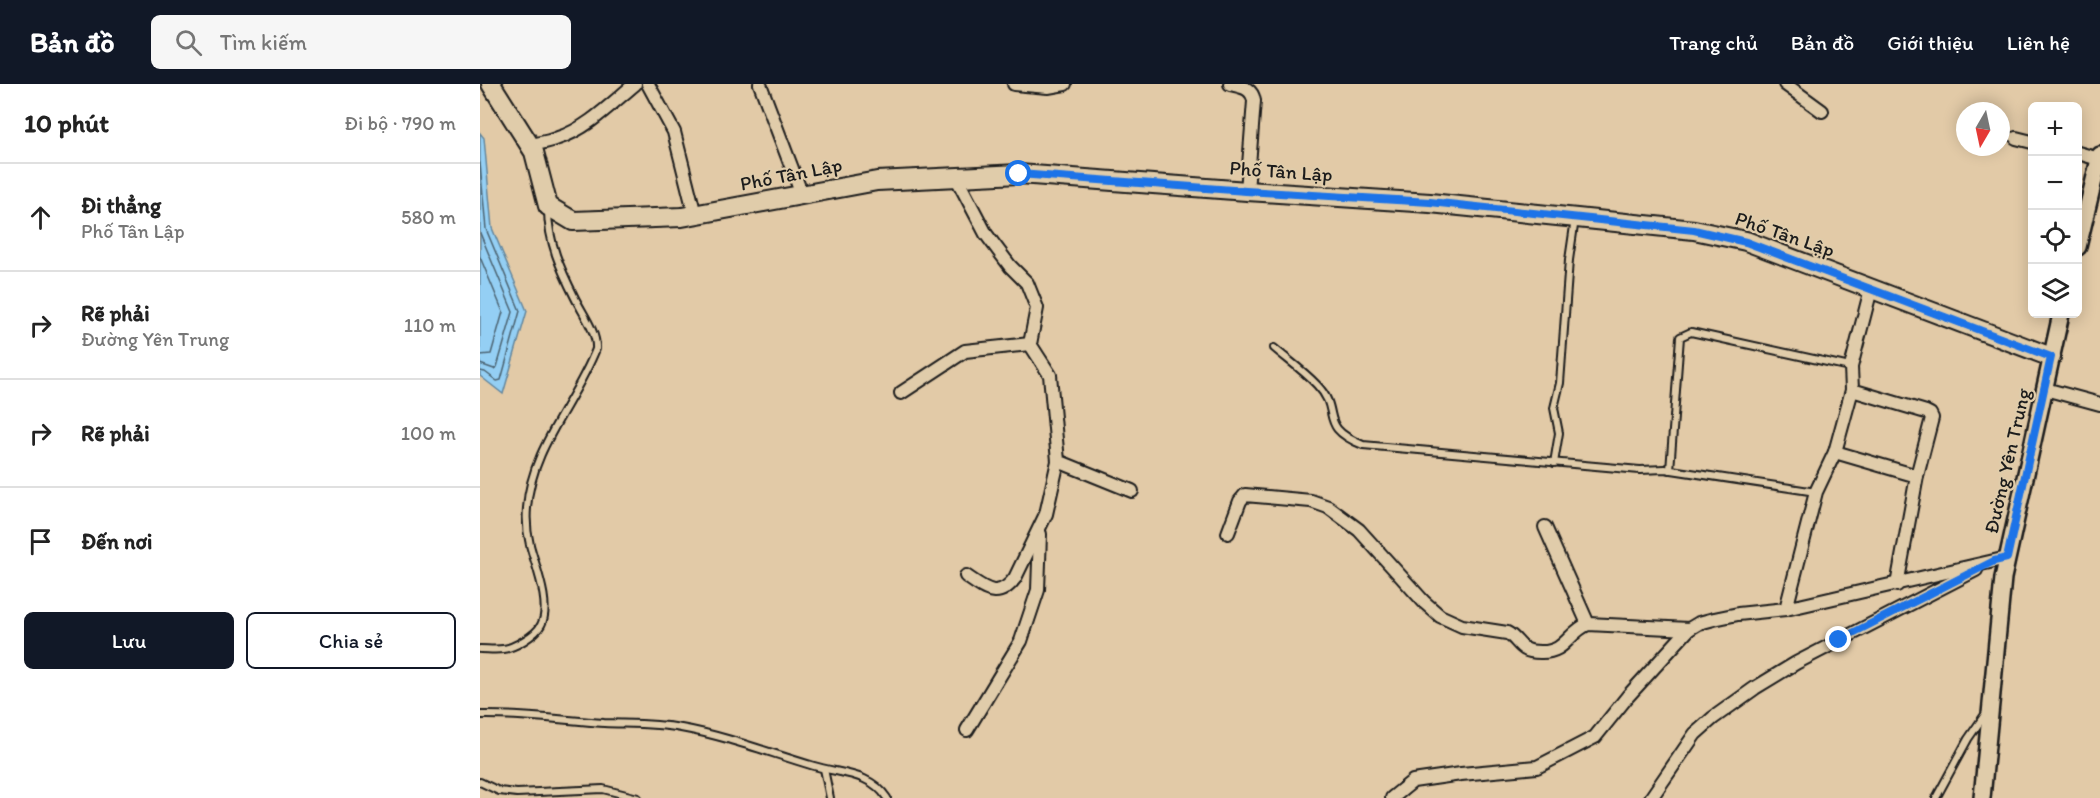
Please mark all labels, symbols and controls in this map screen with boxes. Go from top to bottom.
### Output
search box [151,15,571,69]
text: Bản đồ [30,25,115,59]
icon: search [172,26,205,59]
text: Tìm kiếm [220,29,307,56]
text: Trang chủ [1669,30,1758,55]
text: Bản đồ [1791,30,1854,55]
text: Giới thiệu [1887,30,1974,55]
text: Liên hệ [2007,30,2070,55]
north arrow [1956,102,2010,156]
map controls [2028,102,2082,318]
button: + [2028,102,2082,156]
text: 10 phút [24,107,109,139]
text: Đi bộ · 790 m [344,111,456,135]
street label: Phố Tân Lập [738,152,844,196]
street label: Phố Tân Lập [1229,155,1333,187]
button: − [2028,156,2082,210]
route start [1005,160,1031,186]
text: Đi thẳng [81,192,161,219]
icon: ahead [24,201,57,234]
text: 580 m [401,205,456,229]
street label: Phố Tân Lập [1732,206,1838,262]
button: locate [2028,210,2082,264]
text: Phố Tân Lập [81,219,184,243]
button: layers [2028,264,2082,318]
text: Rẽ phải [81,300,150,327]
icon: right [24,309,57,342]
text: 110 m [404,313,456,337]
text: Đường Yên Trung [81,327,229,351]
street label: Đường Yên Trung [1979,385,2036,536]
icon: right [24,417,57,450]
text: Rẽ phải [81,420,150,447]
text: 100 m [401,421,456,445]
icon: arrive [24,525,57,558]
text: Đến nơi [81,528,153,555]
button: Lưu [24,612,234,669]
button: Chia sẻ [246,612,456,669]
route end [1825,626,1851,652]

